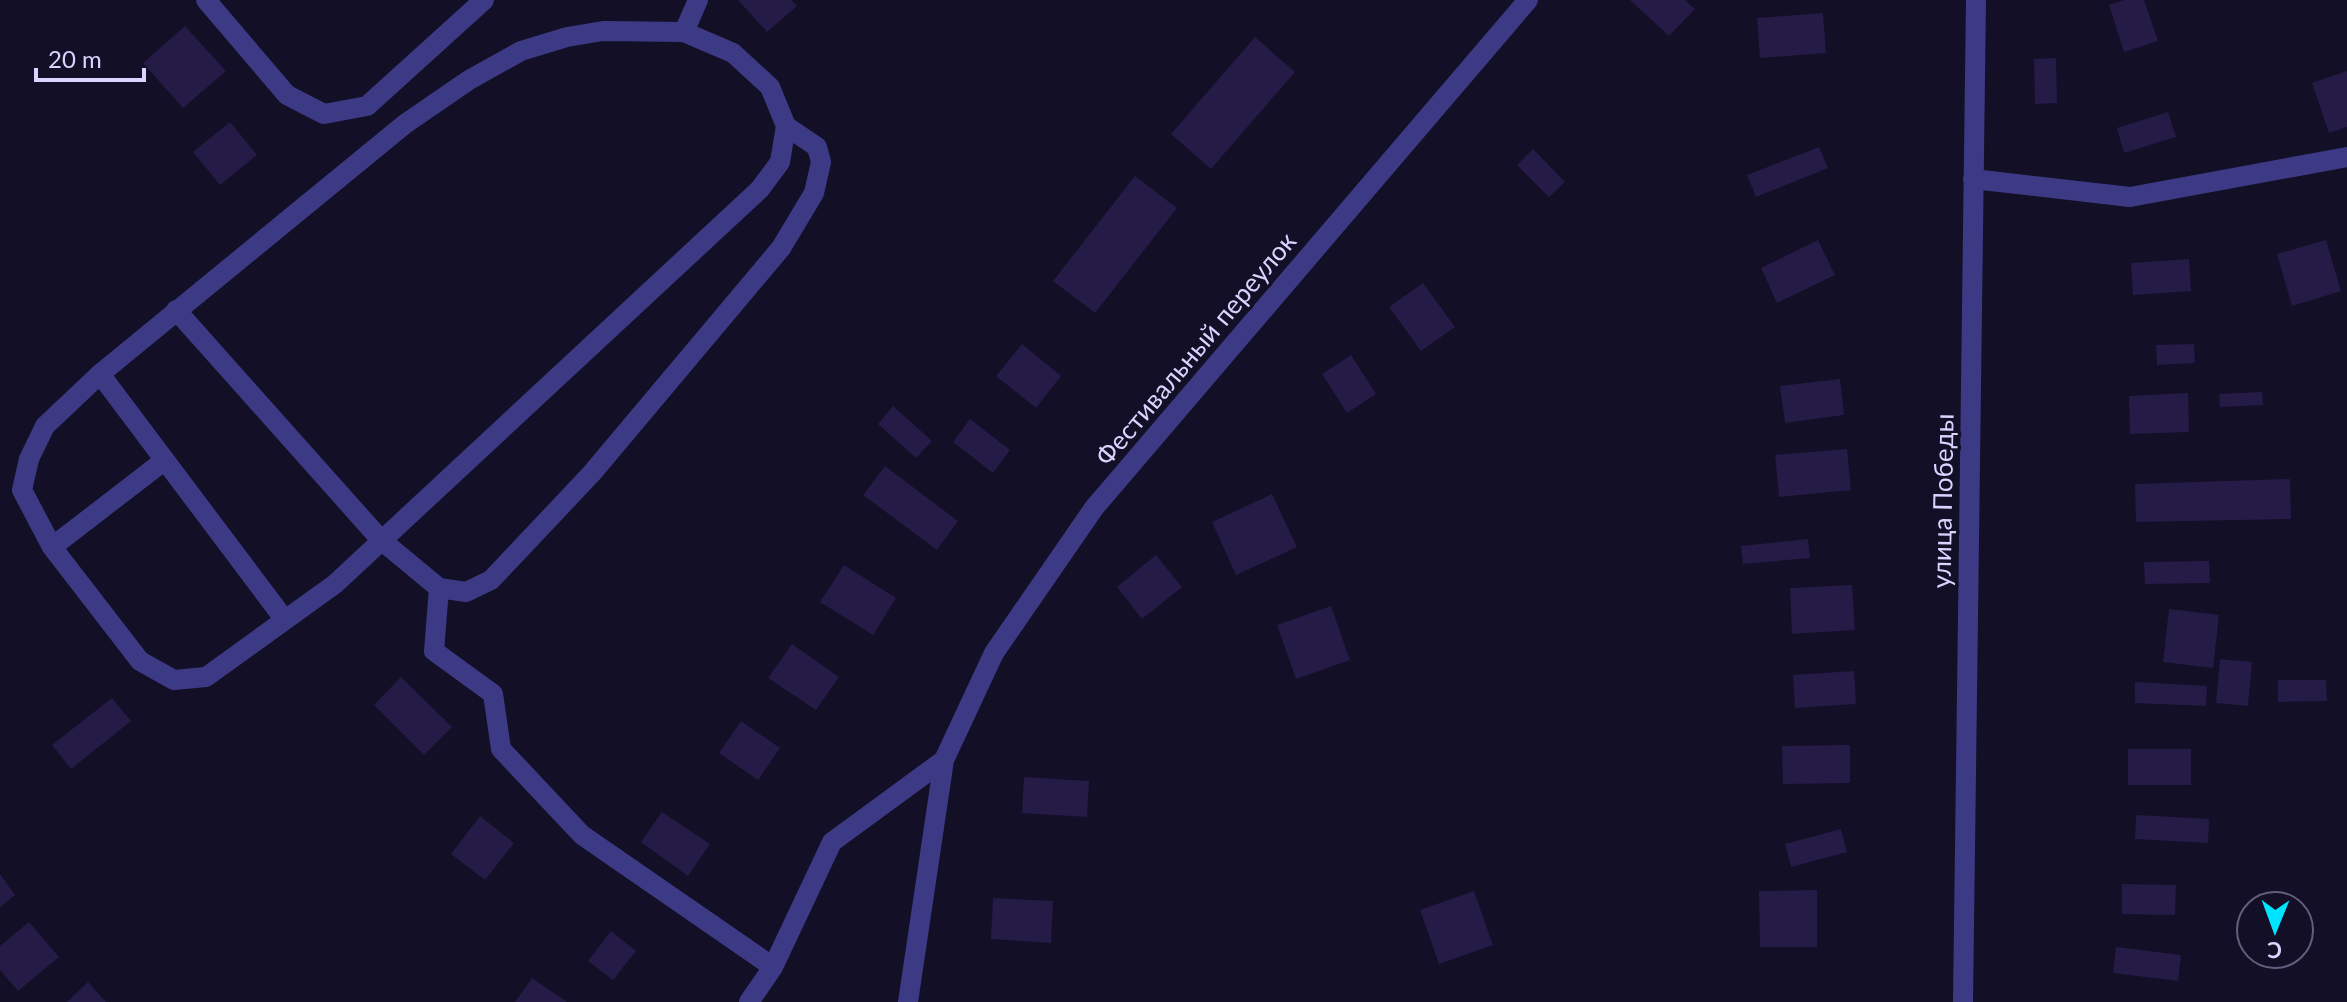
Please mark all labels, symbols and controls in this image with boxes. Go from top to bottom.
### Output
scale bar [36,32,144,82]
text: 20 m [48,44,102,73]
street label: Фестивальный переулок [1088,225,1303,472]
street label: улица Победы [1924,413,1960,589]
north arrow [2235,890,2315,970]
text: С [2267,937,2282,964]

